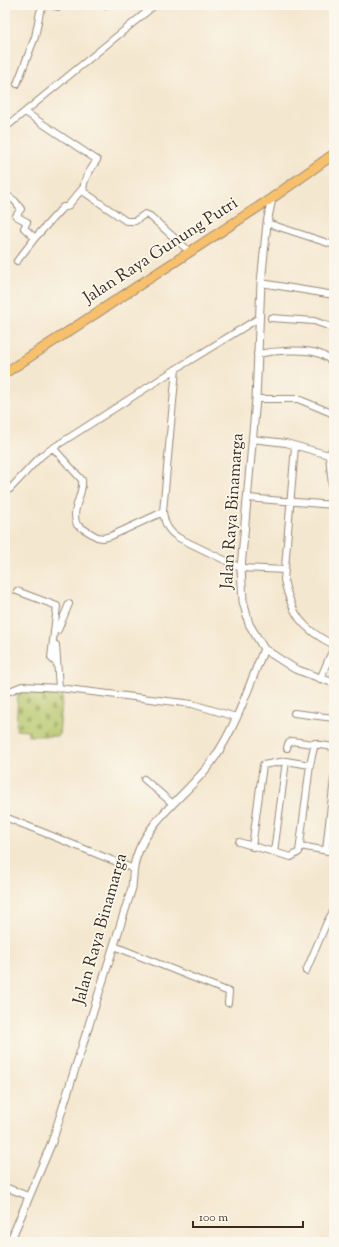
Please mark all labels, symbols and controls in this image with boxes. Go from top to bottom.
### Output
street label: Jalan Raya Gunung Putri [78,192,243,311]
street label: Jalan Raya Binamarga [216,432,250,591]
street label: Jalan Raya Binamarga [68,850,134,1008]
scale bar [193,1203,303,1229]
text: 100 m [199,1209,228,1227]

